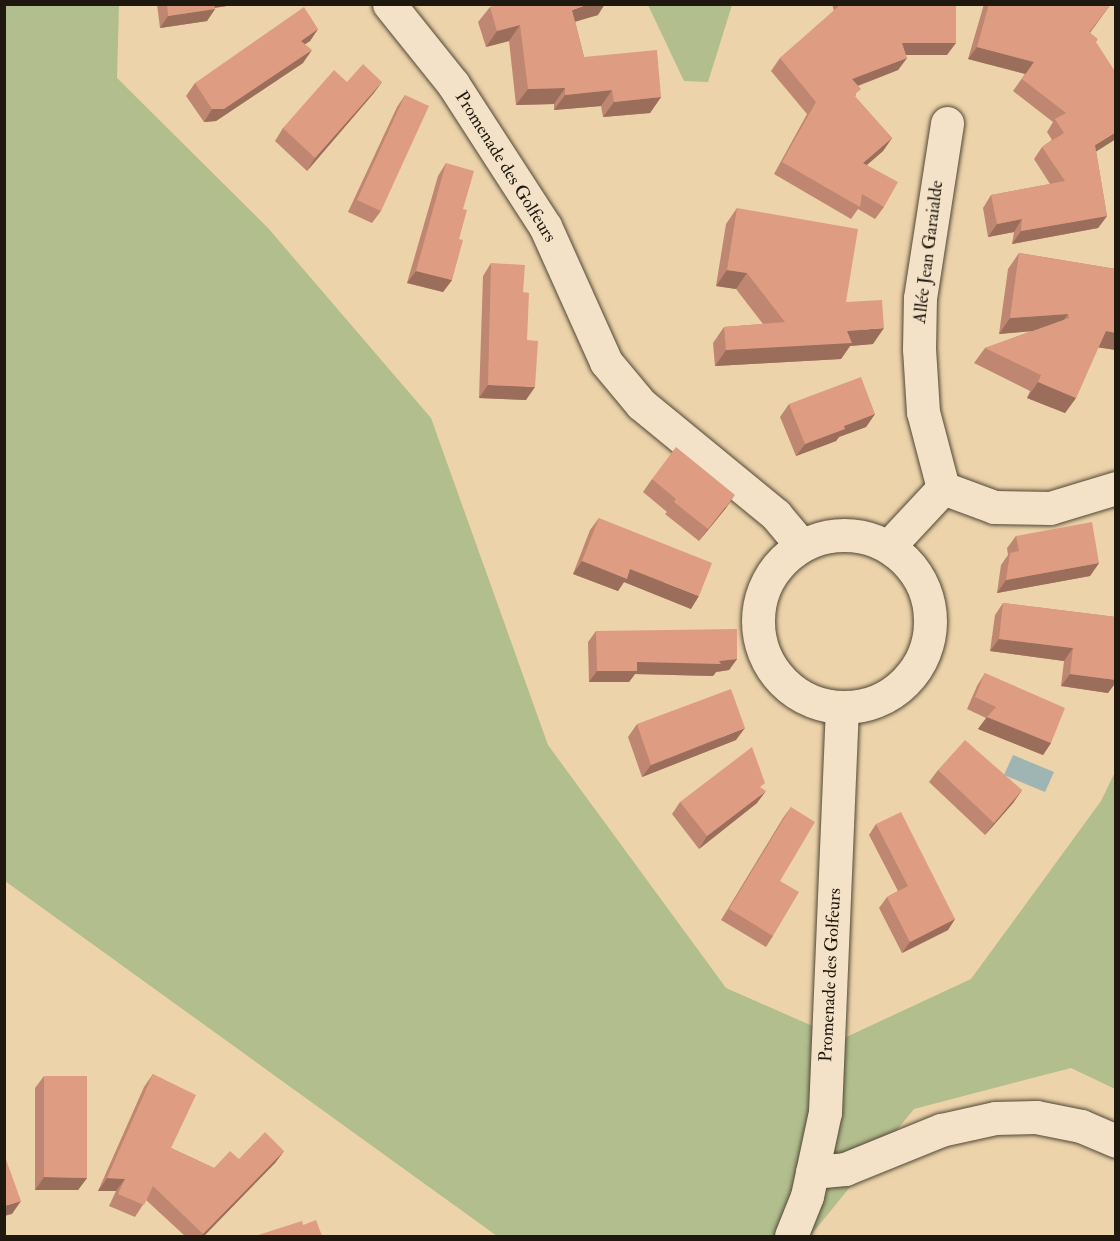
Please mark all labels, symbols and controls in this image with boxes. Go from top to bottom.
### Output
street label: Promenade des Golfeurs [450,87,560,247]
street label: Allée Jean Garaialde [909,179,949,325]
street label: Promenade des Golfeurs [816,888,846,1062]

